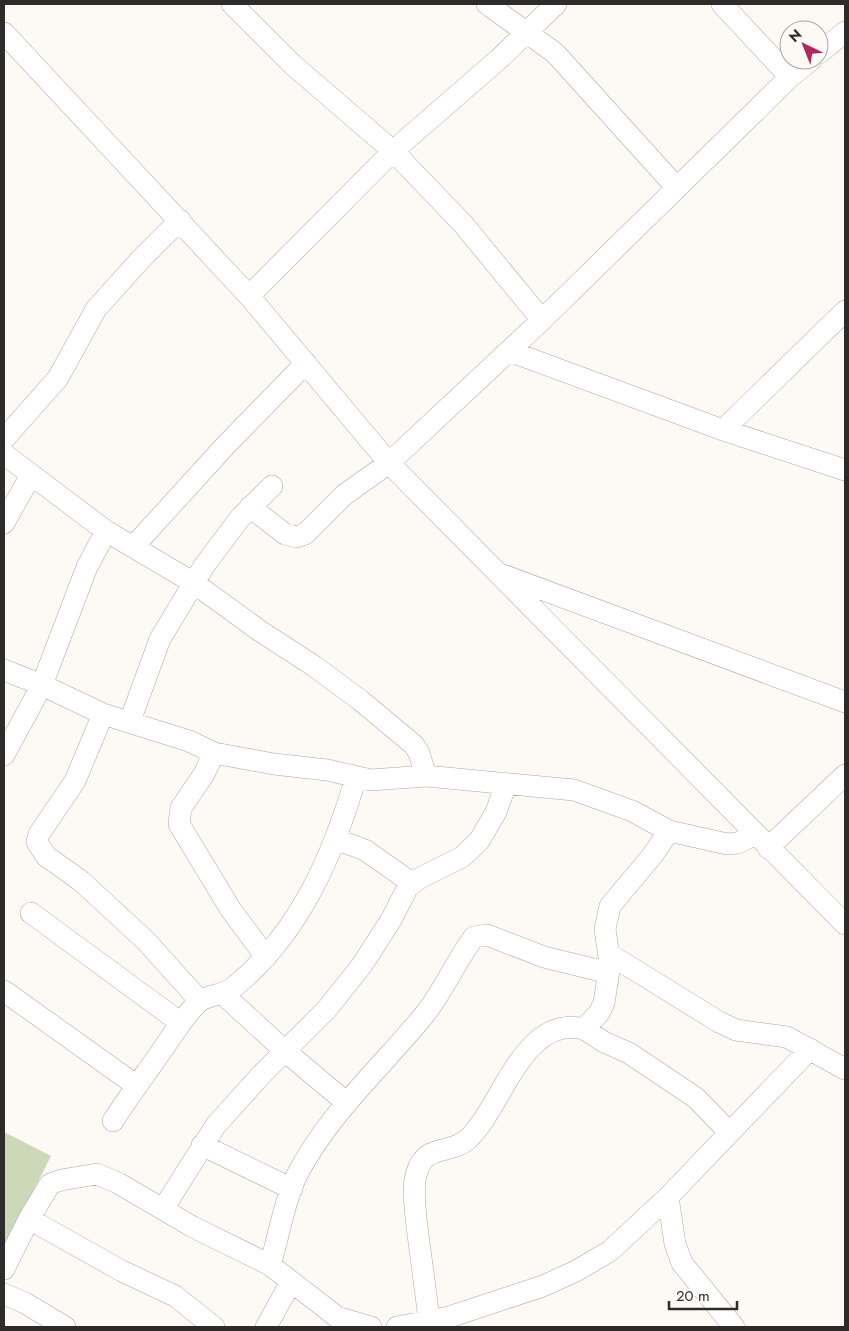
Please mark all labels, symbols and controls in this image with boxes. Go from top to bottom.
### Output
north arrow [779,20,829,70]
text: N [784,24,806,47]
scale bar [669,1278,736,1310]
text: 20 m [676,1285,710,1307]

